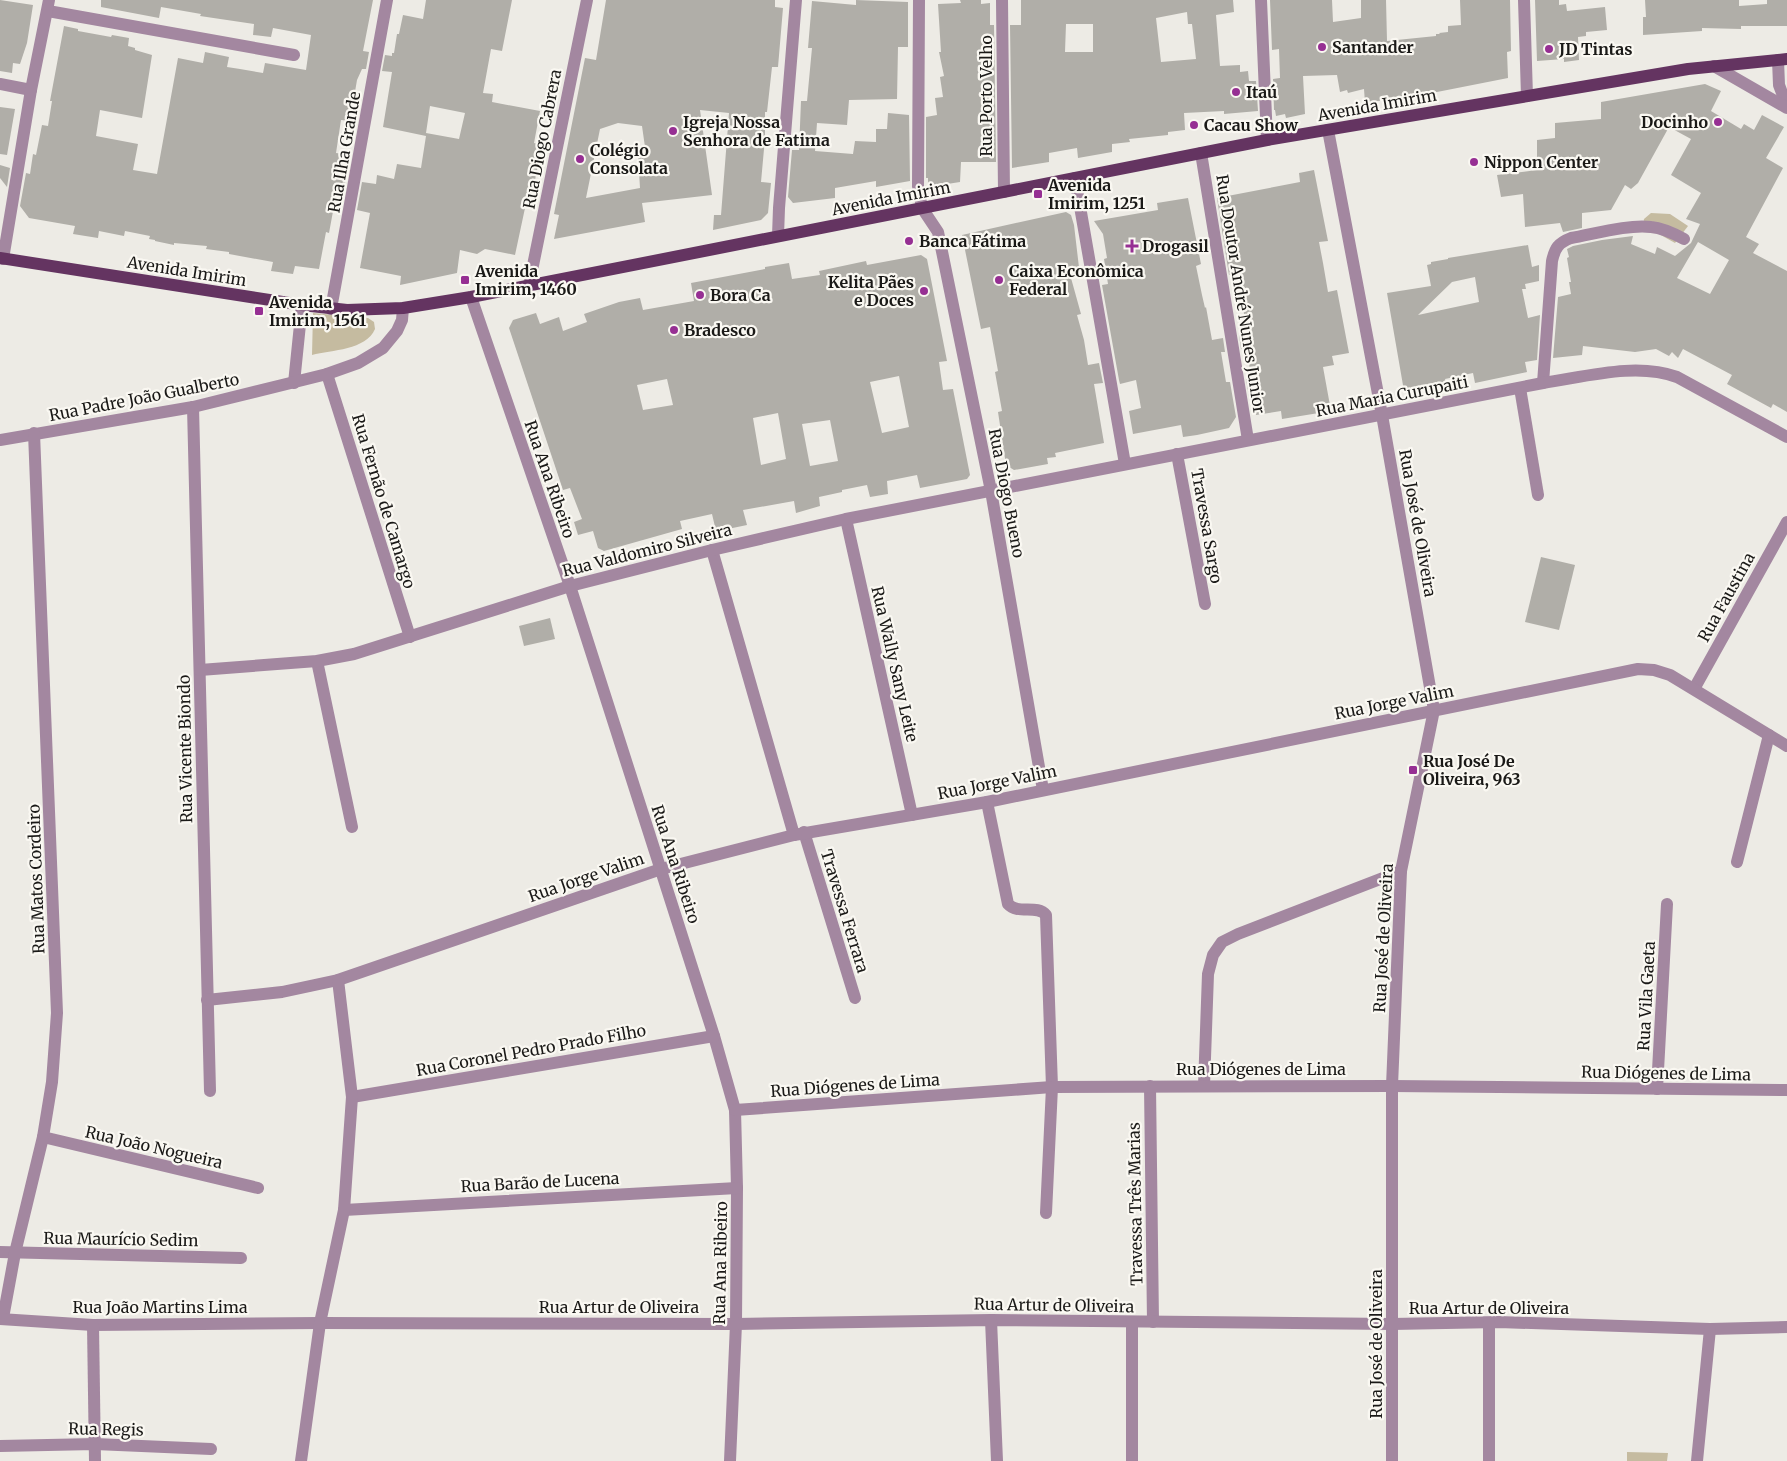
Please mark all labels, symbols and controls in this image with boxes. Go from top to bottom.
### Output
street label: Rua Porto Velho [976,35,996,157]
place label: Santander [1332,37,1414,57]
place label: JD Tintas [1558,39,1632,59]
marker: Santander [1316,41,1328,53]
marker: JD Tintas [1543,43,1555,55]
street label: Rua Diogo Cabrera [519,67,565,211]
place label: Itaú [1246,82,1277,102]
street label: Avenida Imirim [1315,85,1438,125]
marker: Itaú [1230,86,1242,98]
street label: Rua Ilha Grande [323,90,365,214]
place label: Igreja Nossa Senhora de Fatima [683,112,830,150]
place label: Docinho [1641,112,1708,132]
place label: Cacau Show [1204,115,1298,135]
marker: Docinho [1712,116,1724,128]
marker: Cacau Show [1188,119,1200,131]
marker: Igreja Nossa Senhora de Fatima [667,125,679,137]
place label: Colégio Consolata [590,140,668,178]
place label: Nippon Center [1484,152,1599,172]
marker: Colégio Consolata [574,153,586,165]
marker: Nippon Center [1468,156,1480,168]
street label: Rua Doutor André Nunes Junior [1212,173,1270,415]
place label: Avenida Imirim, 1251 [1047,175,1146,214]
street label: Avenida Imirim [829,177,952,220]
marker: Avenida Imirim, 1251 [1032,188,1044,200]
place label: Banca Fátima [919,231,1026,251]
marker: Banca Fátima [903,235,915,247]
place label: Drogasil [1142,236,1209,256]
marker: Drogasil [1126,240,1138,252]
street label: Avenida Imirim [125,252,248,290]
place label: Avenida Imirim, 1460 [474,261,577,300]
place label: Caixa Econômica Federal [1009,261,1144,299]
place label: Kelita Pães e Doces [828,272,914,310]
marker: Avenida Imirim, 1460 [459,274,471,286]
marker: Caixa Econômica Federal [993,274,1005,286]
place label: Bora Ca [710,285,771,305]
marker: Kelita Pães e Doces [918,285,930,297]
marker: Bora Ca [694,289,706,301]
place label: Avenida Imirim, 1561 [268,292,367,331]
marker: Avenida Imirim, 1561 [253,305,265,317]
place label: Bradesco [684,320,756,340]
marker: Bradesco [668,324,680,336]
street label: Rua Padre João Gualberto [47,369,241,425]
street label: Rua Maria Curupaiti [1314,371,1470,421]
street label: Rua Fernão de Camargo [348,411,420,591]
street label: Rua Ana Ribeiro [520,417,580,541]
street label: Rua Diogo Bueno [985,427,1029,559]
street label: Rua José de Oliveira [1395,448,1441,599]
street label: Travessa Sargo [1187,467,1227,585]
street label: Rua Valdomiro Silveira [560,519,734,581]
street label: Rua Faustina [1693,548,1759,645]
street label: Rua Wally Sany Leite [867,584,923,744]
street label: Rua Vicente Biondo [174,675,196,823]
street label: Rua Jorge Valim [1333,681,1455,723]
place label: Rua José De Oliveira, 963 [1423,751,1521,790]
street label: Rua Jorge Valim [936,761,1058,803]
marker: Rua José De Oliveira, 963 [1407,764,1419,776]
street label: Rua Ana Ribeiro [647,802,705,926]
street label: Rua Matos Cordeiro [23,804,49,954]
street label: Travessa Ferrara [817,847,873,976]
street label: Rua Jorge Valim [525,848,647,906]
street label: Rua José de Oliveira [1369,862,1397,1013]
street label: Rua Vila Gaeta [1633,940,1659,1051]
street label: Rua Coronel Pedro Prado Filho [414,1020,648,1080]
street label: Rua Diógenes de Lima [1176,1059,1346,1079]
street label: Rua Diógenes de Lima [1581,1062,1751,1084]
street label: Rua Diógenes de Lima [770,1069,941,1101]
street label: Rua João Nogueira [83,1121,225,1173]
street label: Travessa Três Marias [1124,1122,1146,1286]
street label: Rua Barão de Lucena [460,1168,620,1196]
street label: Rua Ana Ribeiro [709,1201,731,1325]
street label: Rua Maurício Sedim [43,1228,199,1250]
street label: Rua José de Oliveira [1366,1269,1386,1419]
street label: Rua Artur de Oliveira [974,1294,1135,1316]
street label: Rua João Martins Lima [72,1297,248,1317]
street label: Rua Artur de Oliveira [539,1297,700,1317]
street label: Rua Artur de Oliveira [1409,1298,1570,1318]
street label: Rua Regis [68,1418,144,1440]

